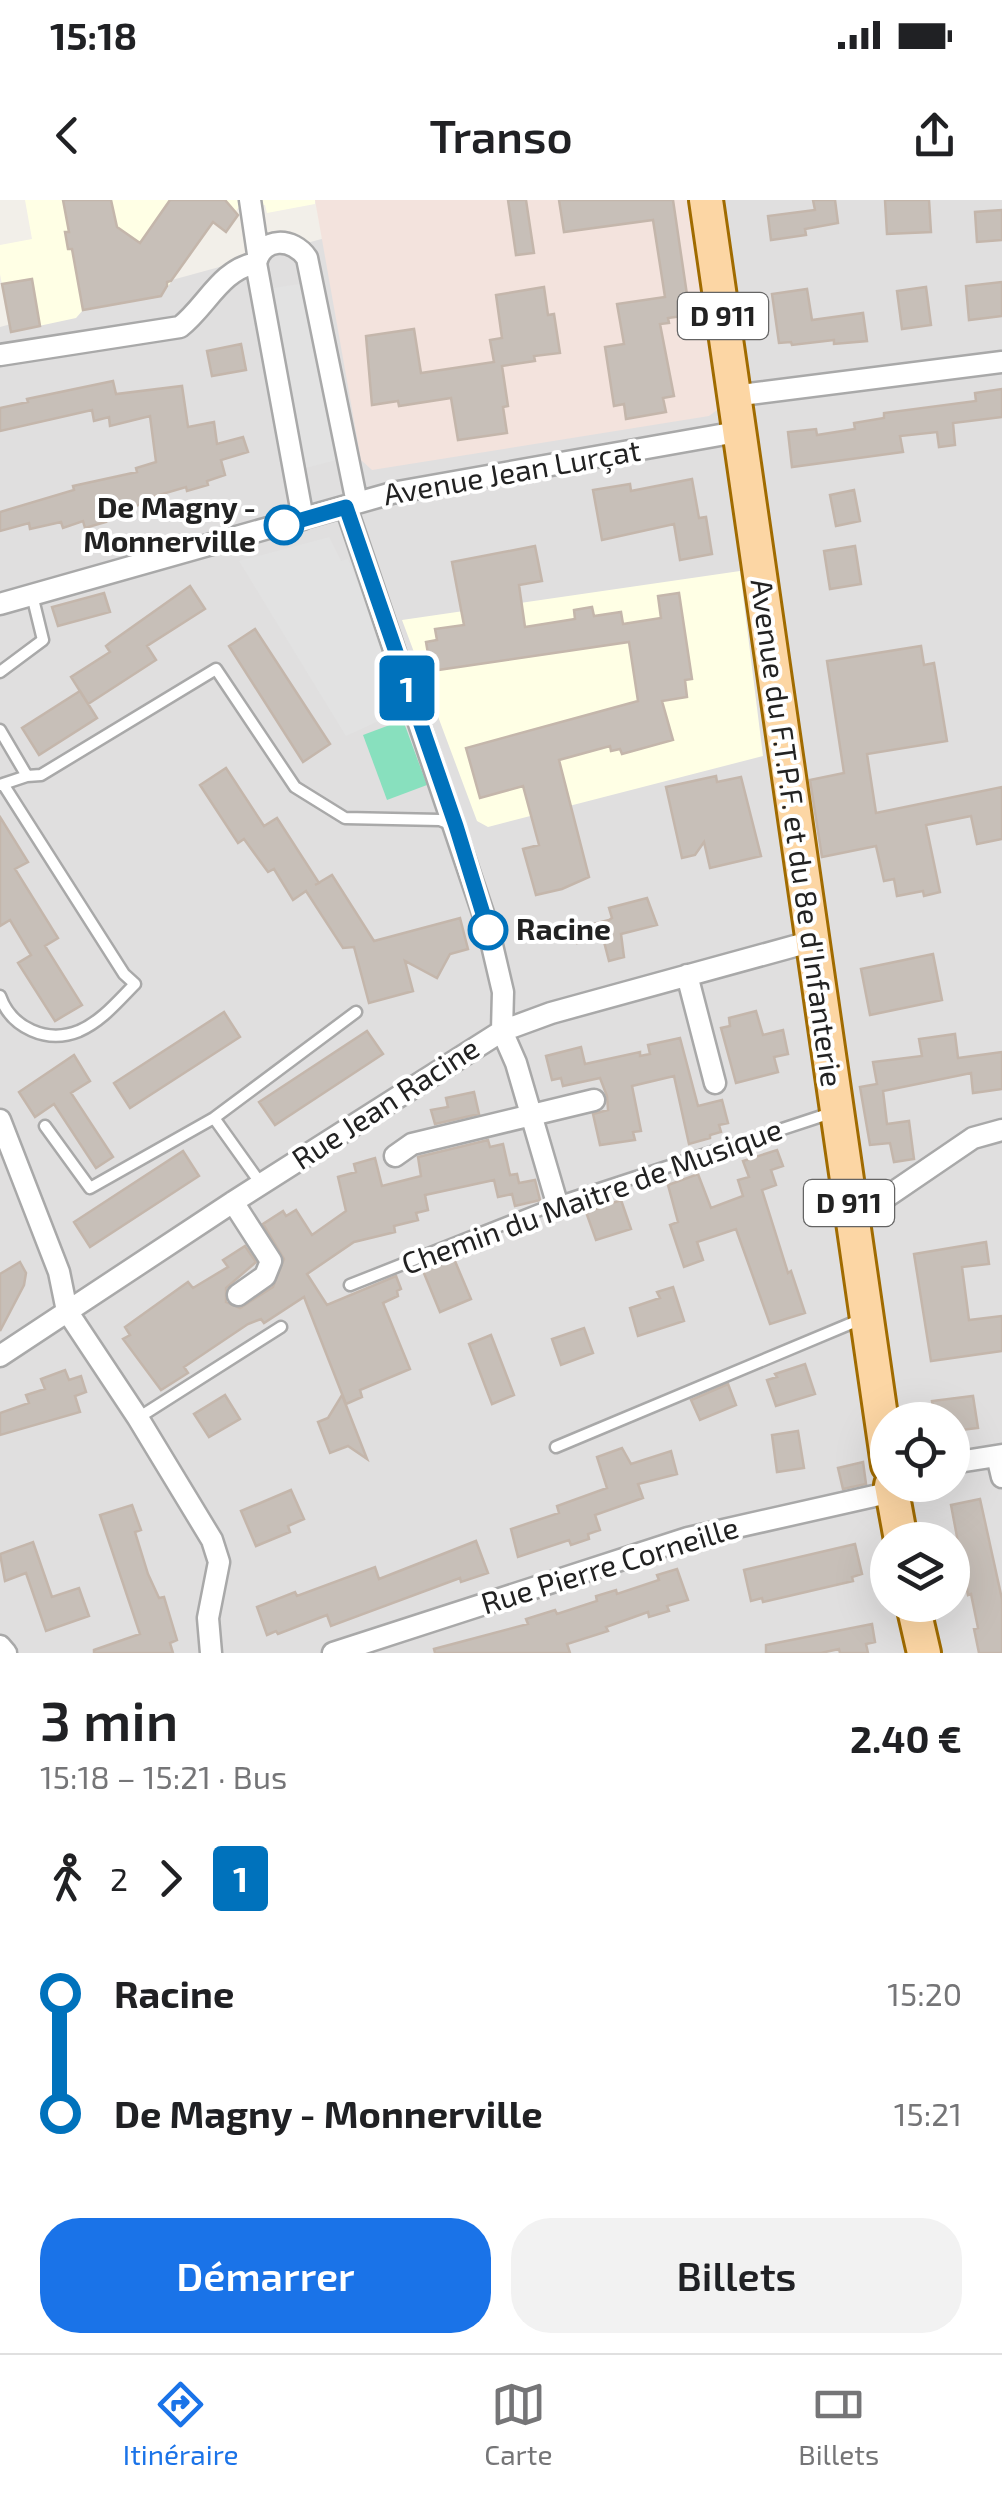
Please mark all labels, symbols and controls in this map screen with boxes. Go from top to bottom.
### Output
text: 15:18 [50,12,137,58]
icon: back [40,108,95,163]
text: Transo [429,108,573,162]
icon: share [907,108,962,163]
road number: D 911 [678,293,768,339]
street label: Avenue Jean Lurçat [380,431,643,512]
place label: De Magny - Monnerville [83,488,256,558]
marker: De Magny - Monnerville [265,506,303,544]
street label: Avenue du F.T.P.F. et du 8e d'Infanterie [744,576,851,1089]
line badge: 1 [374,656,440,720]
text: 1 [399,667,415,709]
place label: Racine [516,910,611,946]
marker: Racine [469,911,507,949]
street label: Rue Jean Racine [285,1029,485,1176]
street label: Chemin du Maitre de Musique [396,1109,786,1281]
road number: D 911 [804,1180,894,1226]
map controls [870,1402,970,1622]
button: locate [870,1402,970,1502]
street label: Rue Pierre Corneille [476,1508,742,1620]
button: layers [870,1522,970,1622]
text: 3 min [40,1686,178,1752]
text: 2.40 € [850,1715,962,1761]
text: 15:18 – 15:21 · Bus [40,1757,287,1795]
icon: walk [40,1851,95,1906]
icon: forward [143,1851,198,1906]
text: 1 [233,1857,248,1899]
text: 2 [110,1859,128,1897]
text: Racine [114,1970,234,2016]
text: 15:20 [887,1974,962,2012]
text: De Magny - Monnerville [114,2090,543,2136]
text: 15:21 [894,2094,962,2132]
button: Démarrer [40,2218,491,2333]
button: Billets [511,2218,962,2333]
tab: Itinéraire [123,2377,239,2471]
tab: Carte [484,2377,553,2471]
tab: Billets [798,2377,879,2471]

